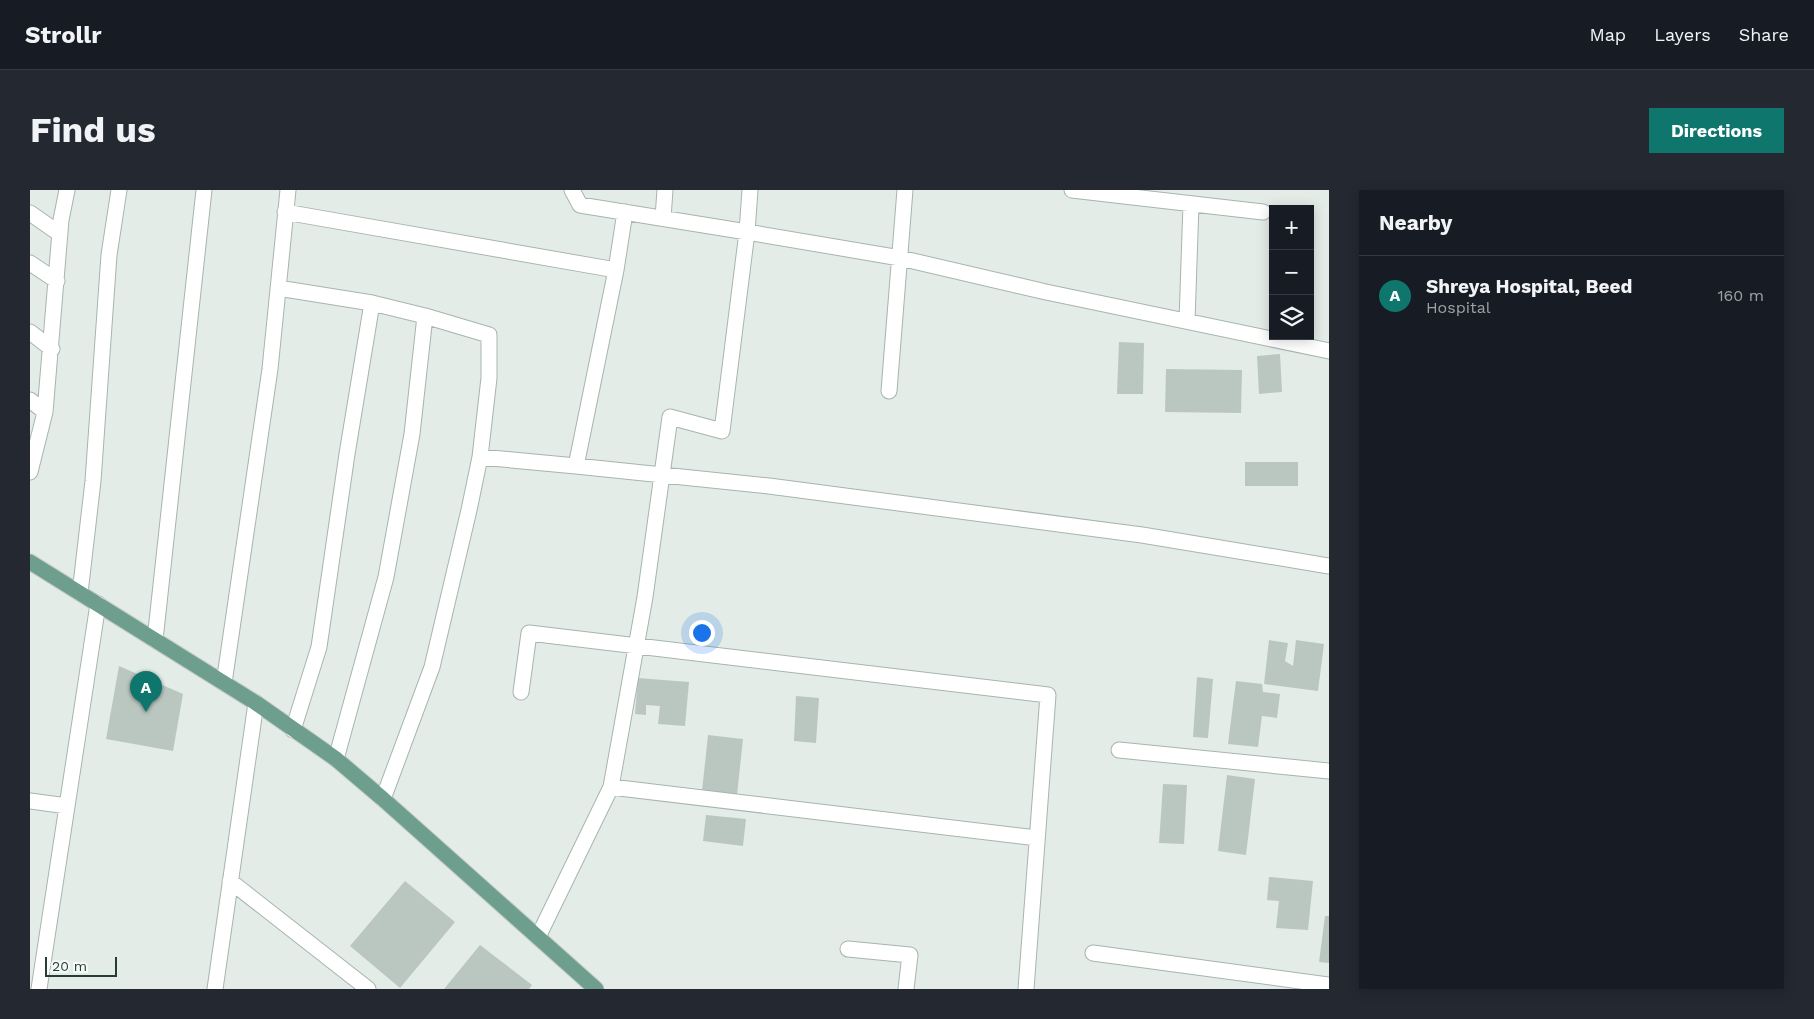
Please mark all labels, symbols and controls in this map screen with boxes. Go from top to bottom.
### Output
text: Strollr [25,21,102,49]
text: Map [1589,24,1626,45]
text: Layers [1654,24,1711,45]
text: Share [1739,24,1789,45]
button: Directions [1649,108,1784,153]
text: Find us [30,109,156,151]
map controls [1269,205,1314,340]
button: + [1269,205,1314,250]
text: Nearby [1379,210,1452,235]
button: − [1269,250,1314,295]
text: Shreya Hospital, Beed [1426,275,1632,298]
text: A [1390,286,1400,305]
text: 160 m [1717,286,1764,305]
button: layers [1269,295,1314,340]
text: Hospital [1426,298,1491,317]
your location [689,620,715,646]
pin: A [130,671,162,712]
scale bar [45,954,118,977]
text: 20 m [52,958,87,974]

